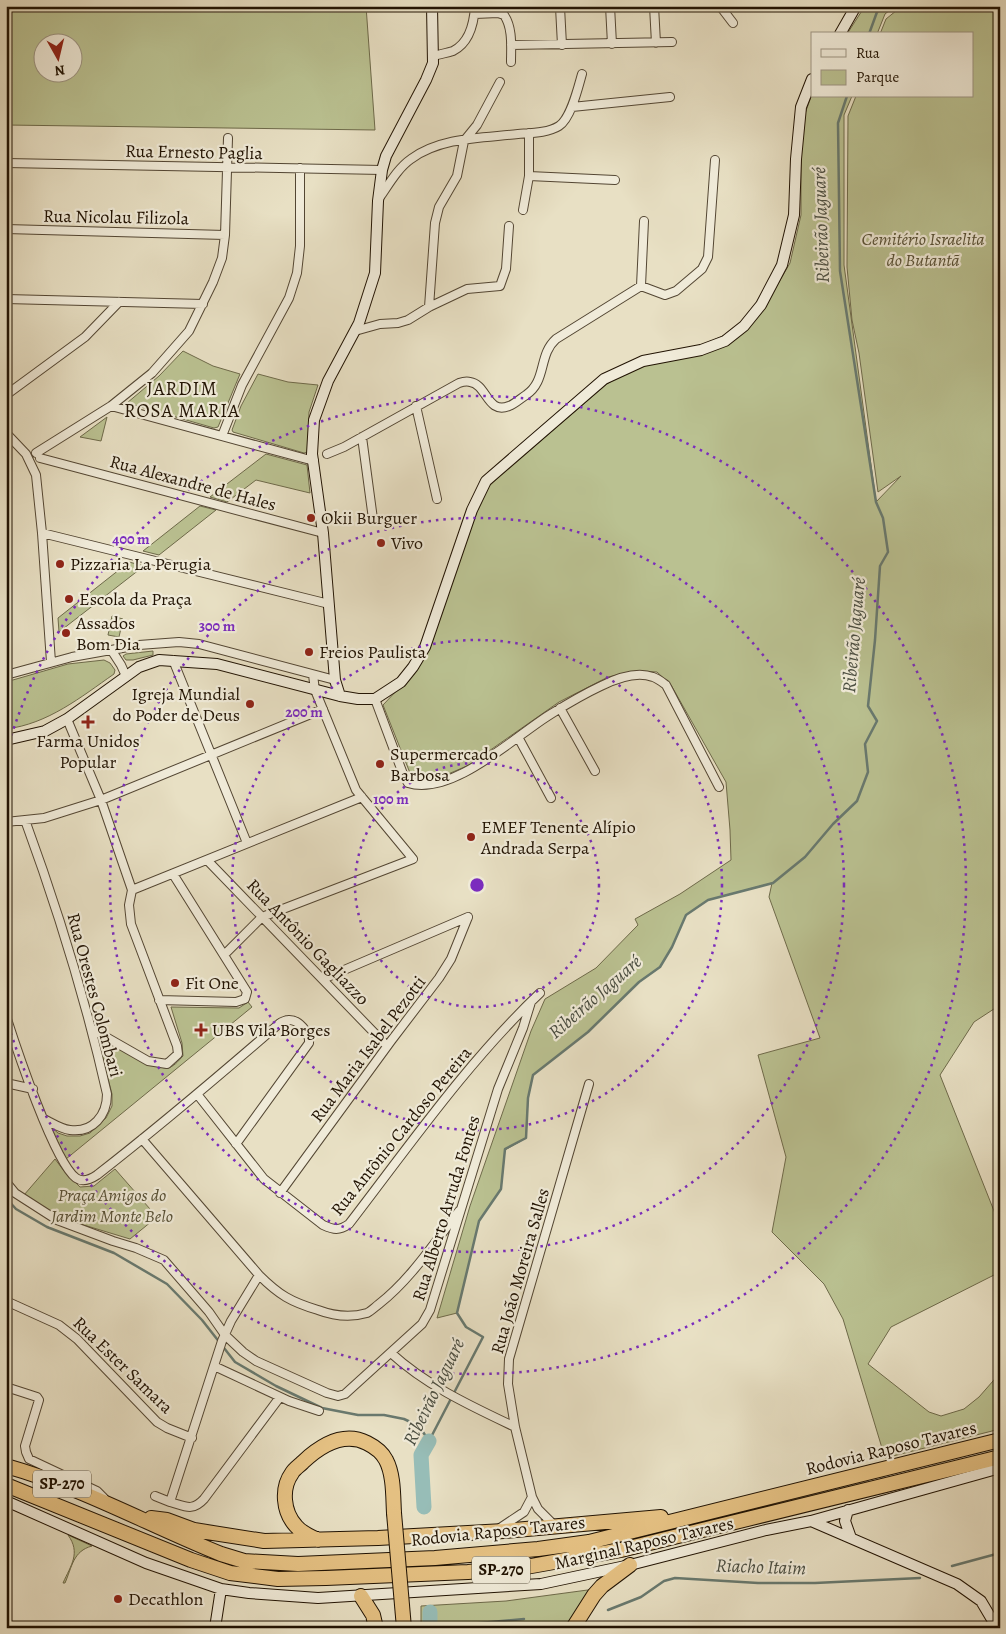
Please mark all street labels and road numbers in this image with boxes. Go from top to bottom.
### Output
street label: Rua Ernesto Paglia [125,139,264,165]
street label: Rua Nicolau Filizola [43,204,190,230]
street label: Rua Alexandre de Hales [107,449,279,517]
street label: Rua Antônio Gagliazzo [241,874,375,1010]
street label: Rua Orestes Colombari [62,910,128,1080]
street label: Rua Maria Isabel Pezotti [305,971,431,1127]
street label: Rua Antônio Cardoso Pereira [325,1041,477,1221]
street label: Rua Alberto Arruda Fontes [406,1112,486,1304]
street label: Rua João Moreira Salles [485,1185,555,1357]
street label: Rua Ester Samara [68,1311,179,1419]
street label: Rodovia Raposo Tavares [803,1415,979,1481]
road number: SP-270 [33,1470,91,1498]
street label: Rodovia Raposo Tavares [410,1510,586,1552]
street label: Marginal Raposo Tavares [552,1511,736,1575]
road number: SP-270 [472,1556,530,1584]

